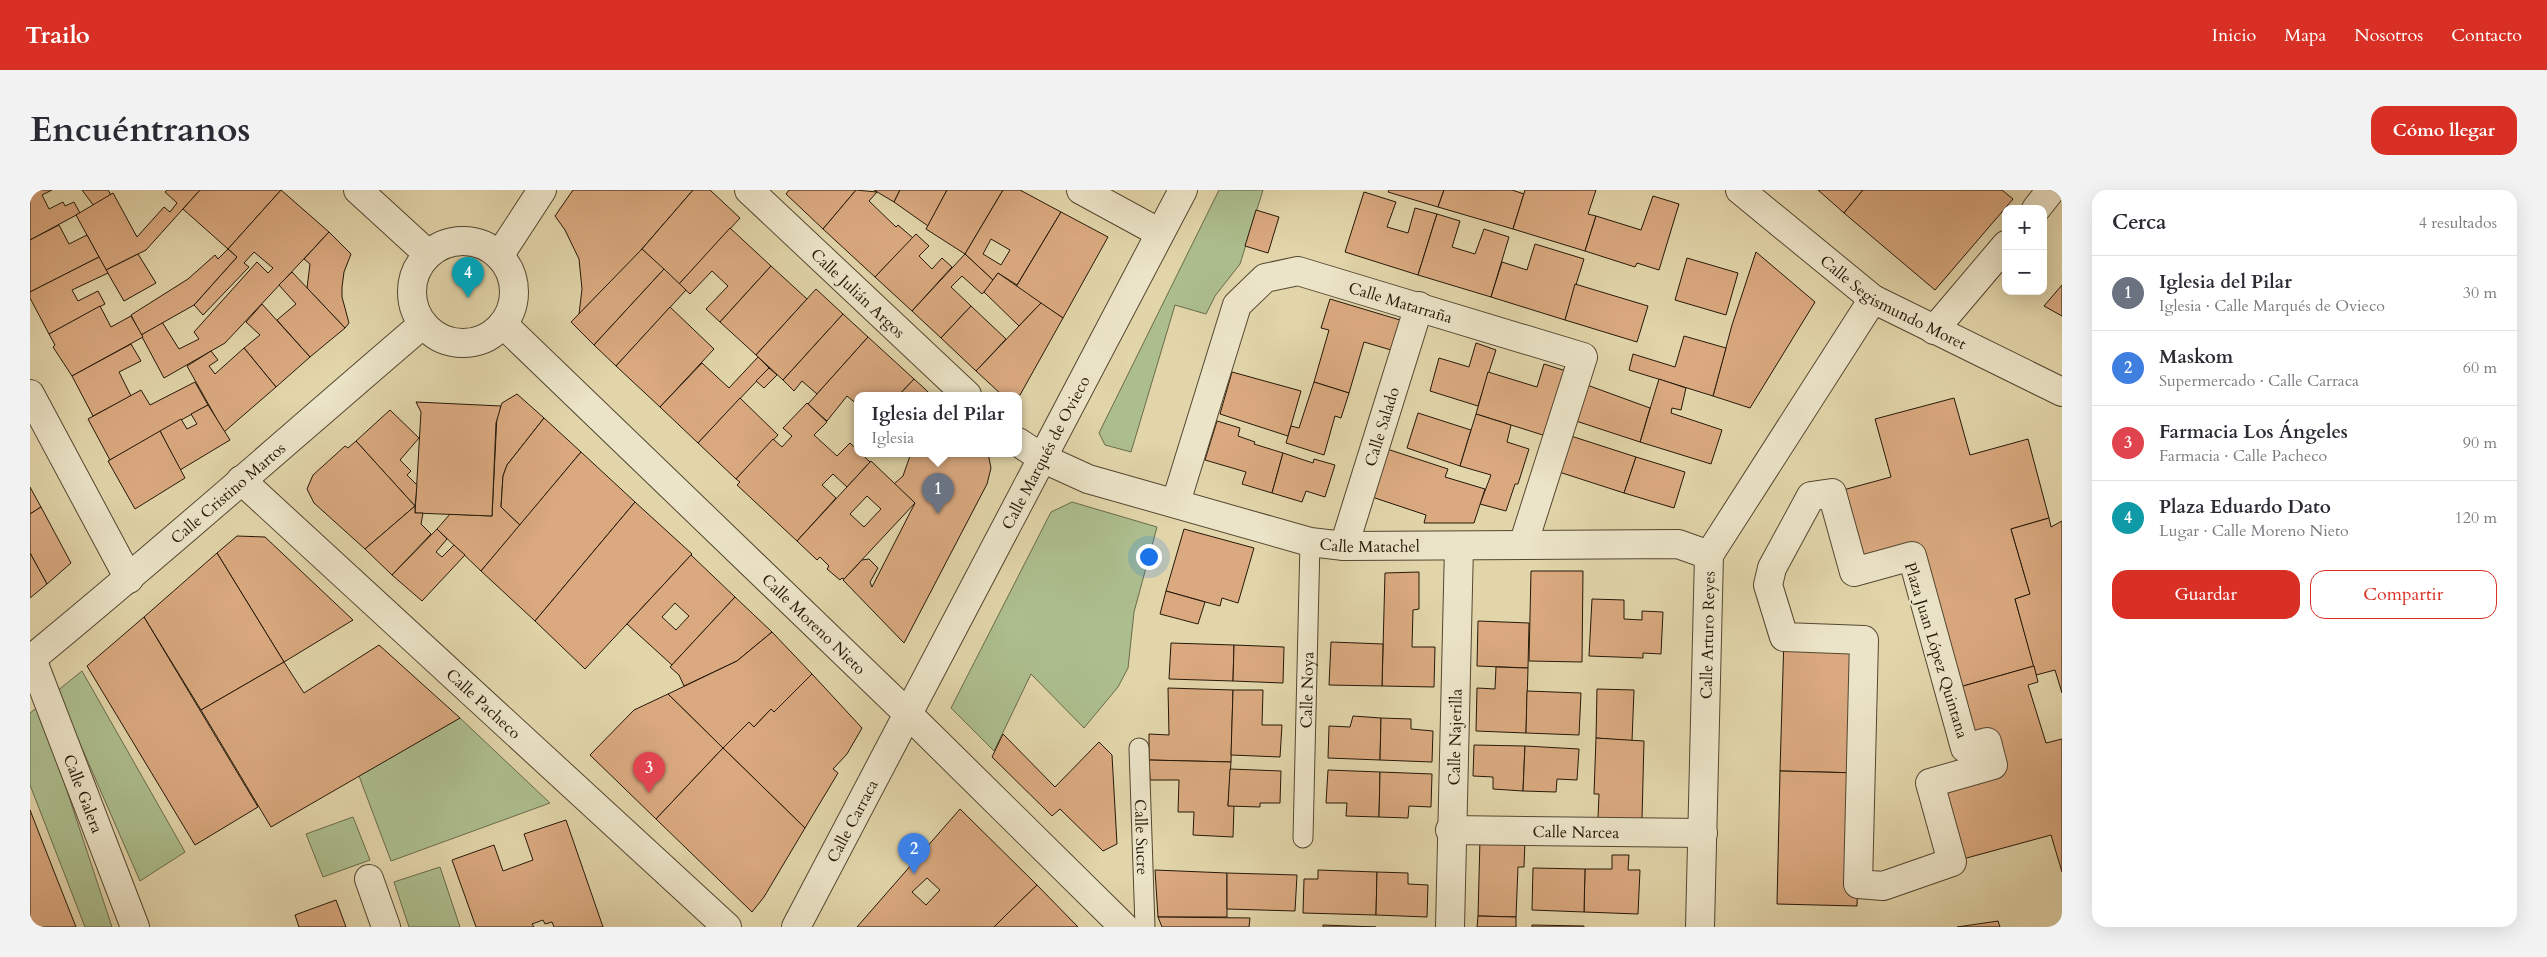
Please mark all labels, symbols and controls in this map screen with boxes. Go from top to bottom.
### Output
text: Trailo [25,19,90,52]
text: Inicio [2212,23,2256,48]
text: Mapa [2284,23,2326,48]
text: Nosotros [2354,23,2423,48]
text: Contacto [2451,23,2522,48]
text: Encuéntranos [30,106,251,154]
button: Cómo llegar [2371,106,2517,155]
map controls [2002,205,2047,295]
button: + [2002,205,2047,250]
text: Cerca [2112,208,2166,237]
text: 4 resultados [2419,212,2497,234]
street label: Calle Julián Argos [806,244,910,343]
street label: Calle Segismundo Moret [1815,250,1970,355]
button: − [2002,250,2047,295]
pin: 4 [452,257,484,298]
text: Iglesia del Pilar [2159,269,2292,295]
street label: Calle Matarraña [1346,277,1455,329]
text: 1 [2124,282,2132,304]
text: 30 m [2463,282,2497,304]
text: Iglesia · Calle Marqués de Ovieco [2159,295,2385,317]
text: Maskom [2159,344,2233,370]
text: 2 [2124,357,2132,379]
text: 60 m [2463,357,2497,379]
text: Supermercado · Calle Carraca [2159,370,2359,392]
street label: Calle Marqués de Ovieco [997,372,1096,534]
street label: Calle Salado [1360,384,1405,469]
popup [854,392,1022,457]
text: Iglesia del Pilar [872,401,1004,427]
text: Farmacia Los Ángeles [2159,419,2348,445]
text: Iglesia [872,427,914,449]
text: 3 [2124,432,2132,454]
text: 90 m [2463,432,2497,454]
street label: Calle Cristino Martos [166,438,291,549]
text: Farmacia · Calle Pacheco [2159,445,2327,467]
pin: 1 [922,473,954,514]
text: Plaza Eduardo Dato [2159,494,2331,520]
text: 4 [2124,507,2132,529]
text: 120 m [2455,507,2497,529]
text: Lugar · Calle Moreno Nieto [2159,520,2349,542]
street label: Calle Matachel [1318,533,1420,558]
your location [1136,544,1162,570]
street label: Plaza Juan López Quintana [1899,560,1973,741]
street label: Calle Moreno Nieto [757,569,871,680]
button: Guardar [2112,570,2300,619]
button: Compartir [2310,570,2497,619]
street label: Calle Arturo Reyes [1696,571,1721,699]
street label: Calle Noya [1296,651,1319,729]
street label: Calle Pacheco [441,664,526,744]
street label: Calle Najerilla [1443,688,1468,786]
street label: Calle Galera [58,751,108,836]
pin: 3 [633,752,665,793]
street label: Calle Carraca [822,776,884,867]
street label: Calle Sucre [1129,799,1153,875]
street label: Calle Narcea [1532,821,1620,844]
pin: 2 [898,833,930,874]

